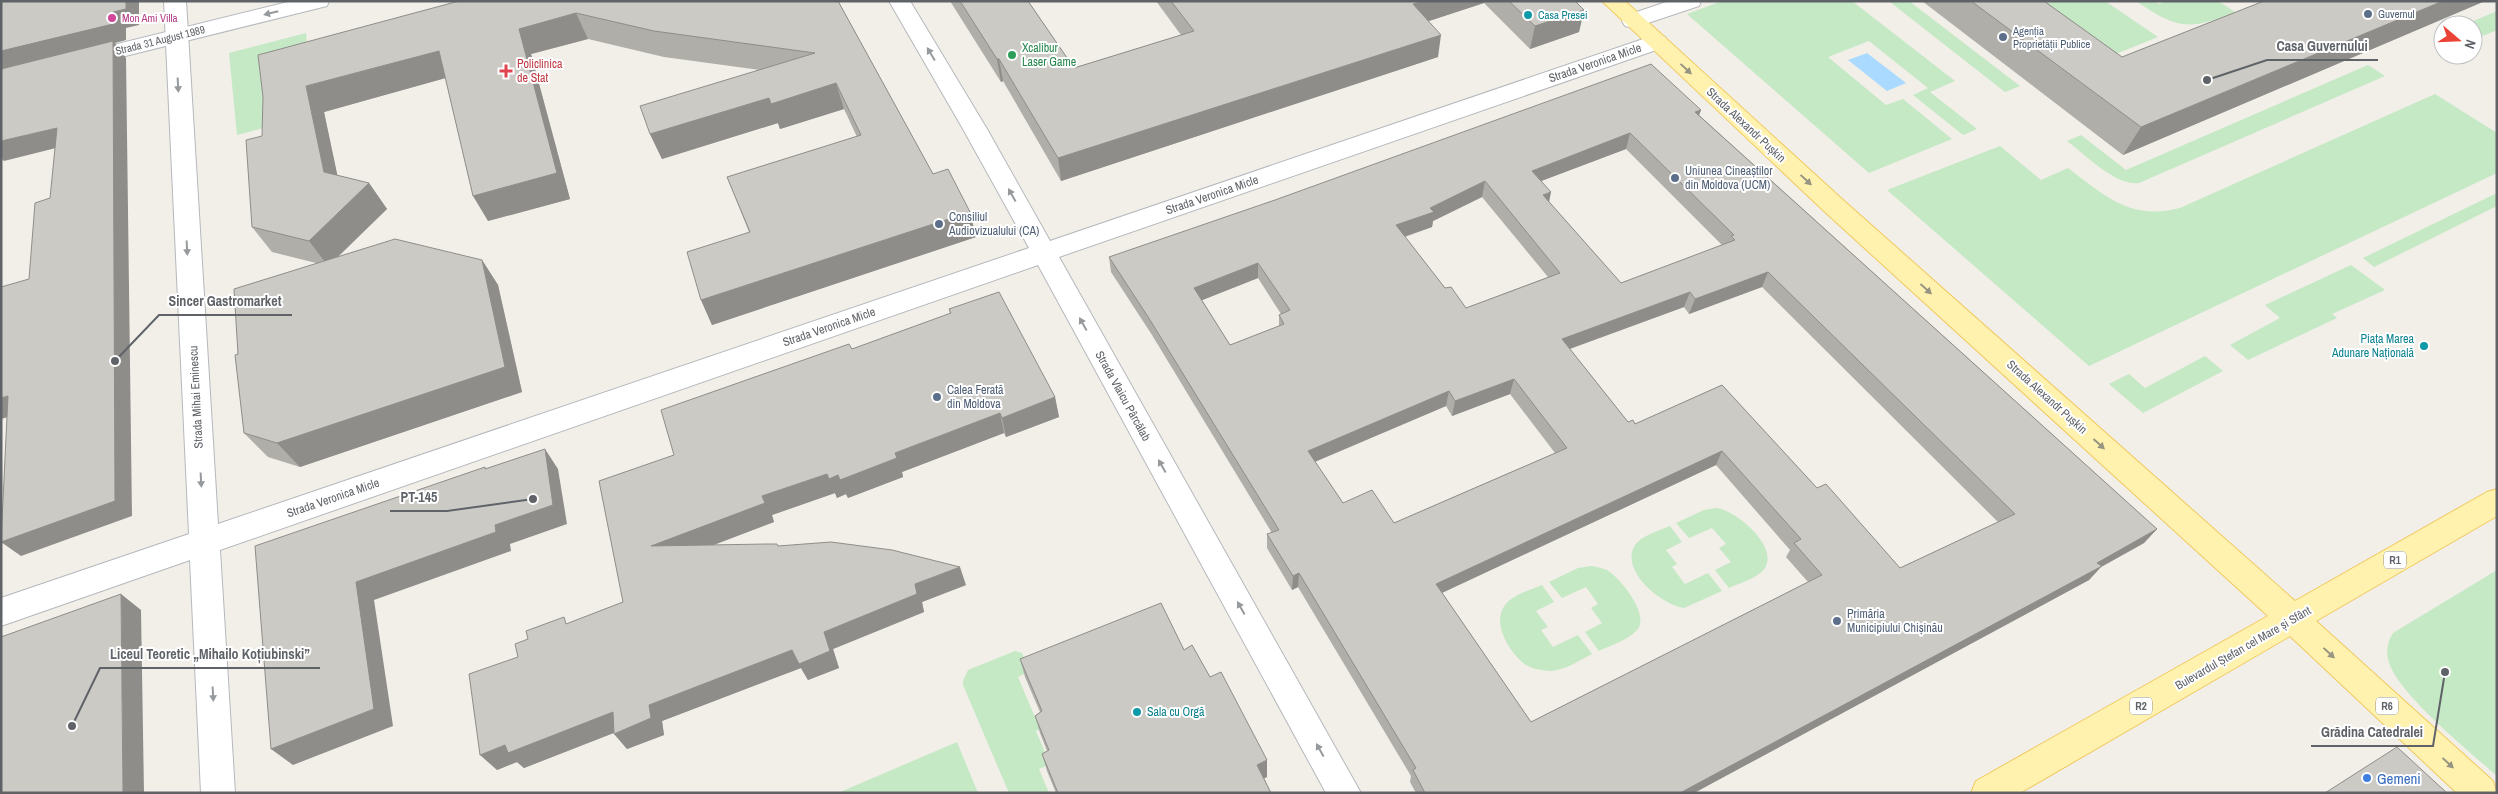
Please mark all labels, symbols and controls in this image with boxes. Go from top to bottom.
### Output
place label: Guvernul [2378,7,2415,21]
place label: Casa Presei [1538,8,1588,22]
marker: Guvernul [2362,8,2374,20]
one-way arrow [264,9,279,17]
marker: Casa Presei [1522,9,1534,21]
place label: Mon Ami Villa [122,11,178,25]
marker: Mon Ami Villa [106,12,118,24]
north arrow [2433,15,2483,65]
street label: Strada 31 August 1989 [114,22,206,58]
place label: Agenția Proprietății Publice [2012,24,2090,51]
marker: Agenția Proprietății Publice [1997,31,2009,43]
callout: Casa Guvernului [2267,31,2378,60]
text: Casa Guvernului [2276,37,2368,55]
text: N [2460,37,2480,51]
place label: Xcalibur Laser Game [1022,40,1076,70]
street label: Strada Veronica Micle [1547,40,1643,86]
one-way arrow [926,47,935,60]
marker: Xcalibur Laser Game [1006,49,1018,61]
place label: Policlinica de Stat [517,56,563,86]
one-way arrow [1680,63,1692,75]
marker: Policlinica de Stat [499,64,513,78]
one-way arrow [175,78,183,94]
street label: Strada Alexandr Pușkin [1703,84,1789,166]
place label: Uniunea Cineaștilor din Moldova (UCM) [1685,163,1773,193]
street label: Strada Veronica Micle [1164,172,1260,218]
marker: Uniunea Cineaștilor din Moldova (UCM) [1669,172,1681,184]
one-way arrow [1799,174,1811,186]
one-way arrow [1008,187,1016,202]
place label: Consiliul Audiovizualului (CA) [948,209,1039,239]
marker: Consiliul Audiovizualului (CA) [933,218,945,230]
one-way arrow [184,240,192,256]
one-way arrow [1920,283,1932,295]
callout: Sincer Gastromarket [159,286,292,315]
text: Sincer Gastromarket [169,292,282,310]
street label: Strada Veronica Micle [781,304,877,350]
one-way arrow [1079,317,1088,331]
place label: Piața Marea Adunare Națională [2331,331,2415,361]
marker: Piața Marea Adunare Națională [2418,340,2430,352]
street label: Strada Mihai Eminescu [185,345,207,449]
street label: Strada Vlaicu Pârcălab [1092,348,1154,444]
street label: Strada Alexandr Pușkin [2003,357,2091,437]
place label: Calea Ferată din Moldova [947,382,1004,412]
marker: Calea Ferată din Moldova [931,391,943,403]
one-way arrow [2093,438,2105,450]
one-way arrow [1158,459,1167,473]
one-way arrow [197,472,205,488]
street label: Strada Veronica Micle [285,475,381,521]
callout: PT-145 [390,482,447,511]
text: PT-145 [400,488,438,506]
road number: R1 [2384,552,2406,568]
one-way arrow [1237,601,1245,616]
street label: Bulevardul Ștefan cel Mare și Sfânt [2172,602,2314,693]
place label: Primăria Municipiului Chișinău [1847,606,1943,636]
marker: Primăria Municipiului Chișinău [1831,615,1843,627]
callout: Liceul Teoretic „Mihailo Koțiubinski” [100,639,320,668]
text: Liceul Teoretic „Mihailo Koțiubinski” [110,645,310,664]
one-way arrow [2322,647,2334,659]
one-way arrow [209,687,217,703]
road number: R2 [2130,698,2152,714]
road number: R6 [2376,698,2398,714]
place label: Sala cu Orgă [1147,704,1205,720]
marker: Sala cu Orgă [1131,706,1143,718]
callout: Grădina Catedralei [2311,717,2433,746]
text: Grădina Catedralei [2321,723,2423,741]
one-way arrow [1316,743,1324,758]
one-way arrow [2442,757,2454,769]
place label: Gemeni [2377,768,2421,789]
marker: Gemeni [2361,772,2373,784]

